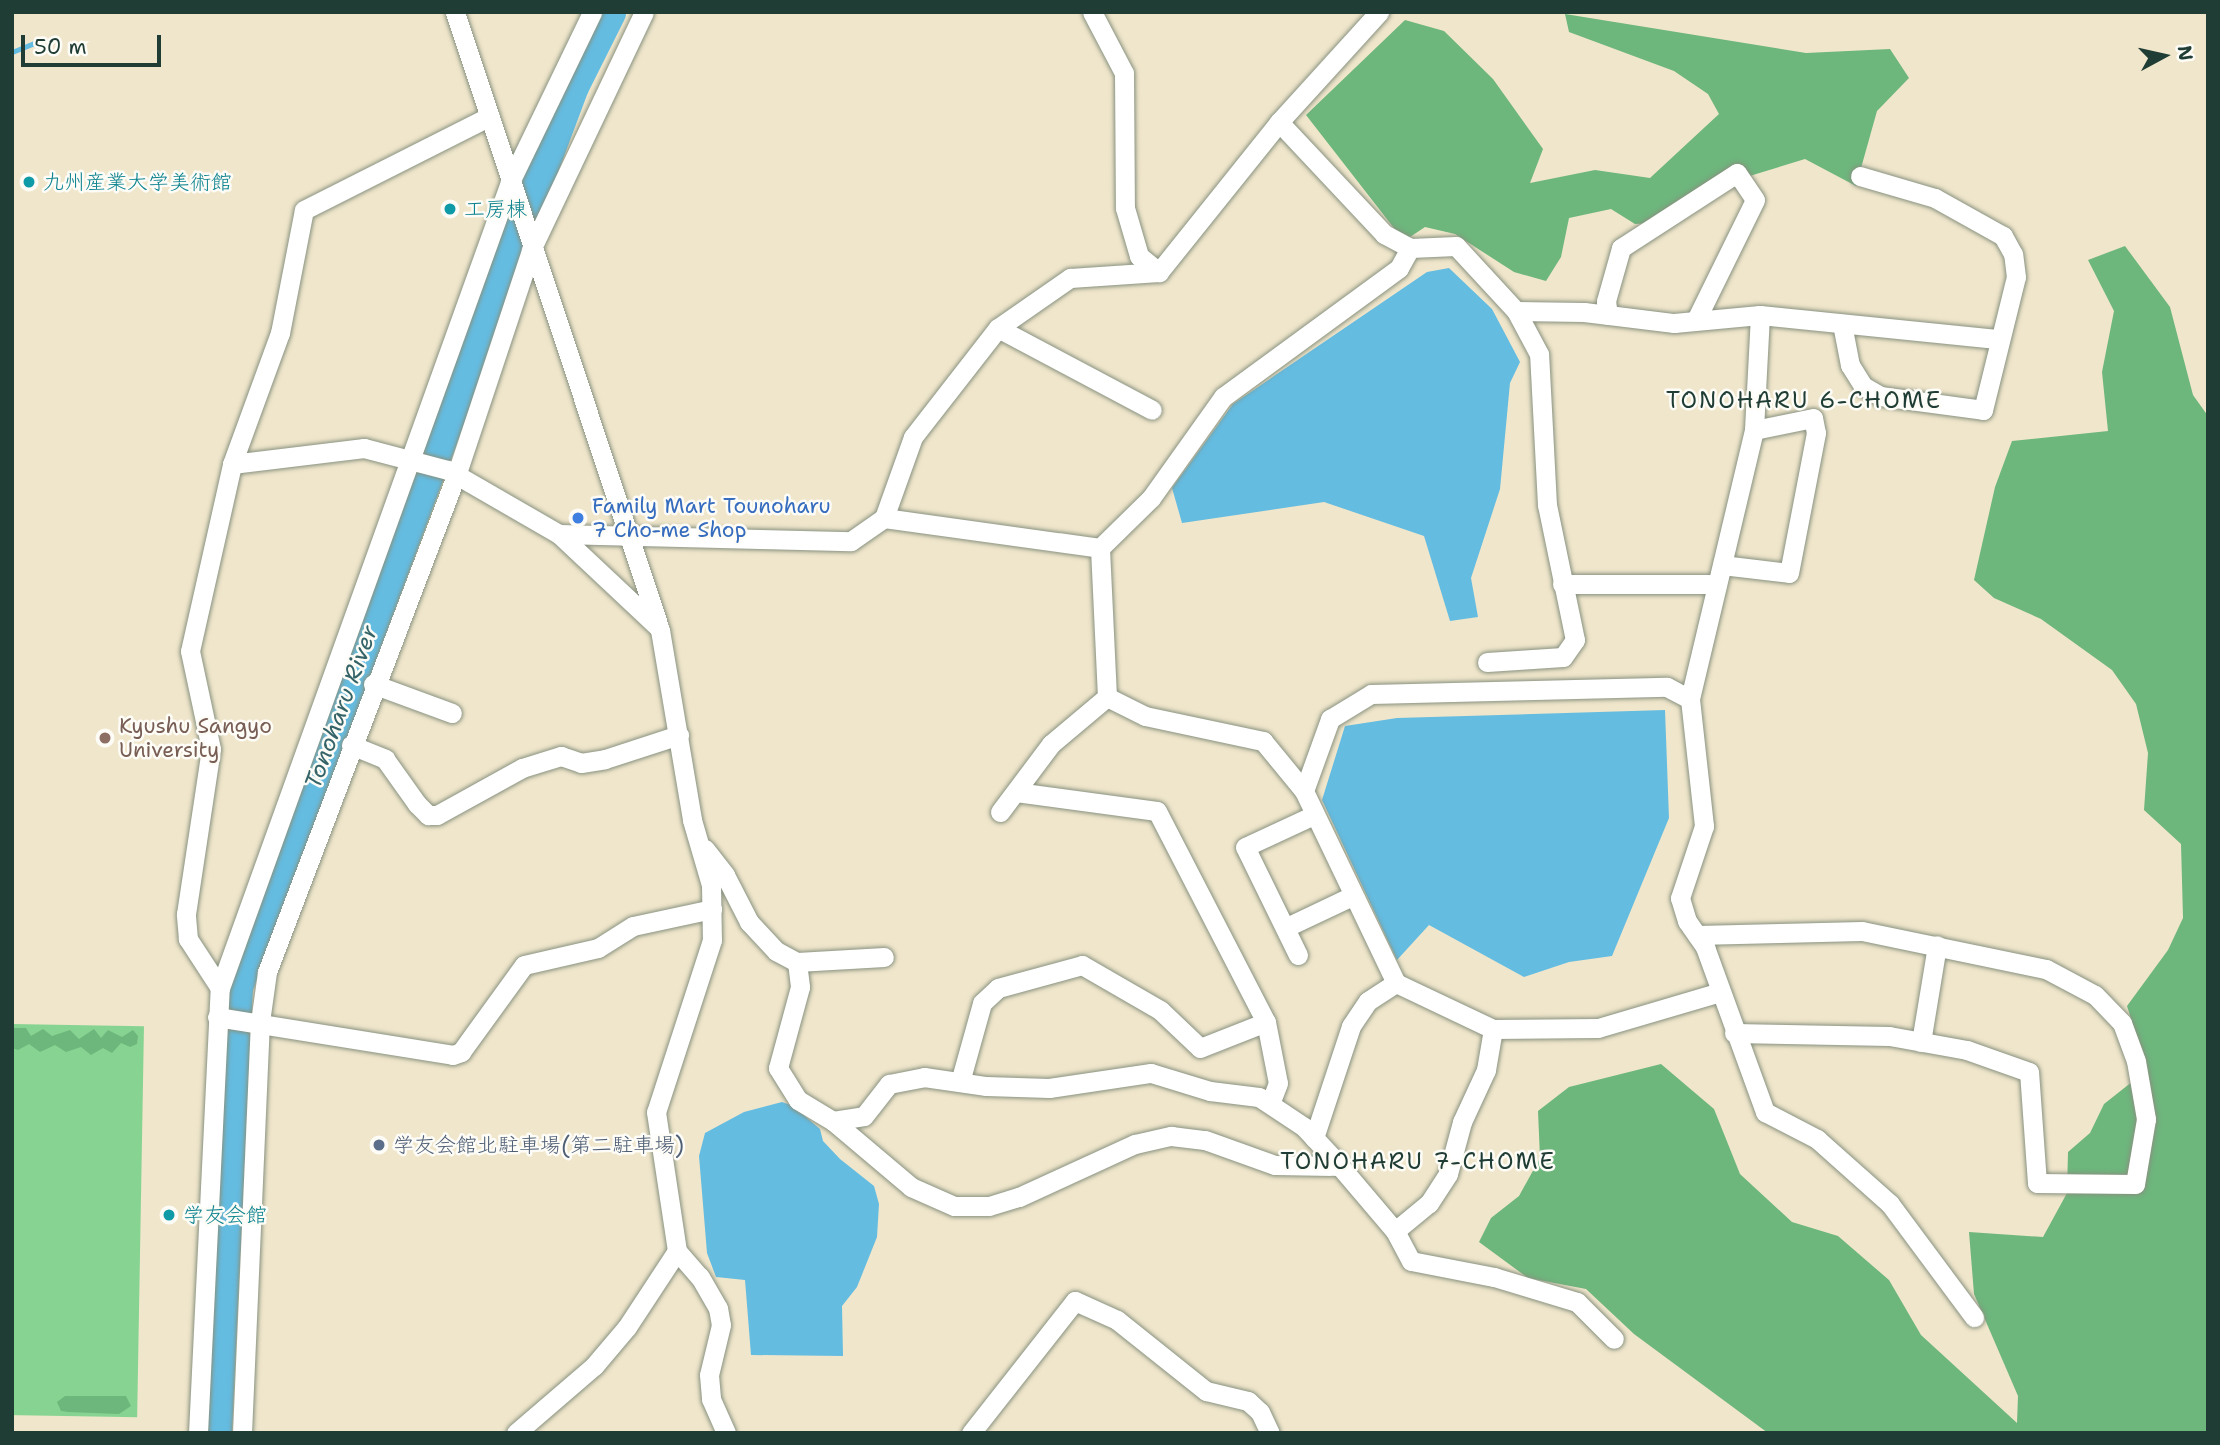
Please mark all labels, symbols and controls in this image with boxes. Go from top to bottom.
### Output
scale bar [24,21,164,65]
north arrow [2129,21,2199,91]
text: 50 m [34,33,87,61]
text: N [2172,44,2199,62]
place label: 九州産業大学美術館 [43,169,232,195]
marker: 九州産業大学美術館 [21,174,37,190]
place label: 工房棟 [464,196,527,222]
marker: 工房棟 [442,201,458,217]
district label: TONOHARU 6-CHOME [1668,386,1940,414]
place label: Family Mart Tounoharu 7 Cho-me Shop [592,493,831,543]
marker: Family Mart Tounoharu 7 Cho-me Shop [570,510,586,526]
water label: Tonoharu River [299,622,383,792]
place label: Kyushu Sangyo University [119,713,272,763]
marker: Kyushu Sangyo University [97,730,113,746]
place label: 学友会館北駐車場(第二駐車場) [393,1132,684,1158]
marker: 学友会館北駐車場(第二駐車場) [371,1137,387,1153]
district label: TONOHARU 7-CHOME [1282,1147,1554,1175]
place label: 学友会館 [183,1202,267,1228]
marker: 学友会館 [161,1207,177,1223]

